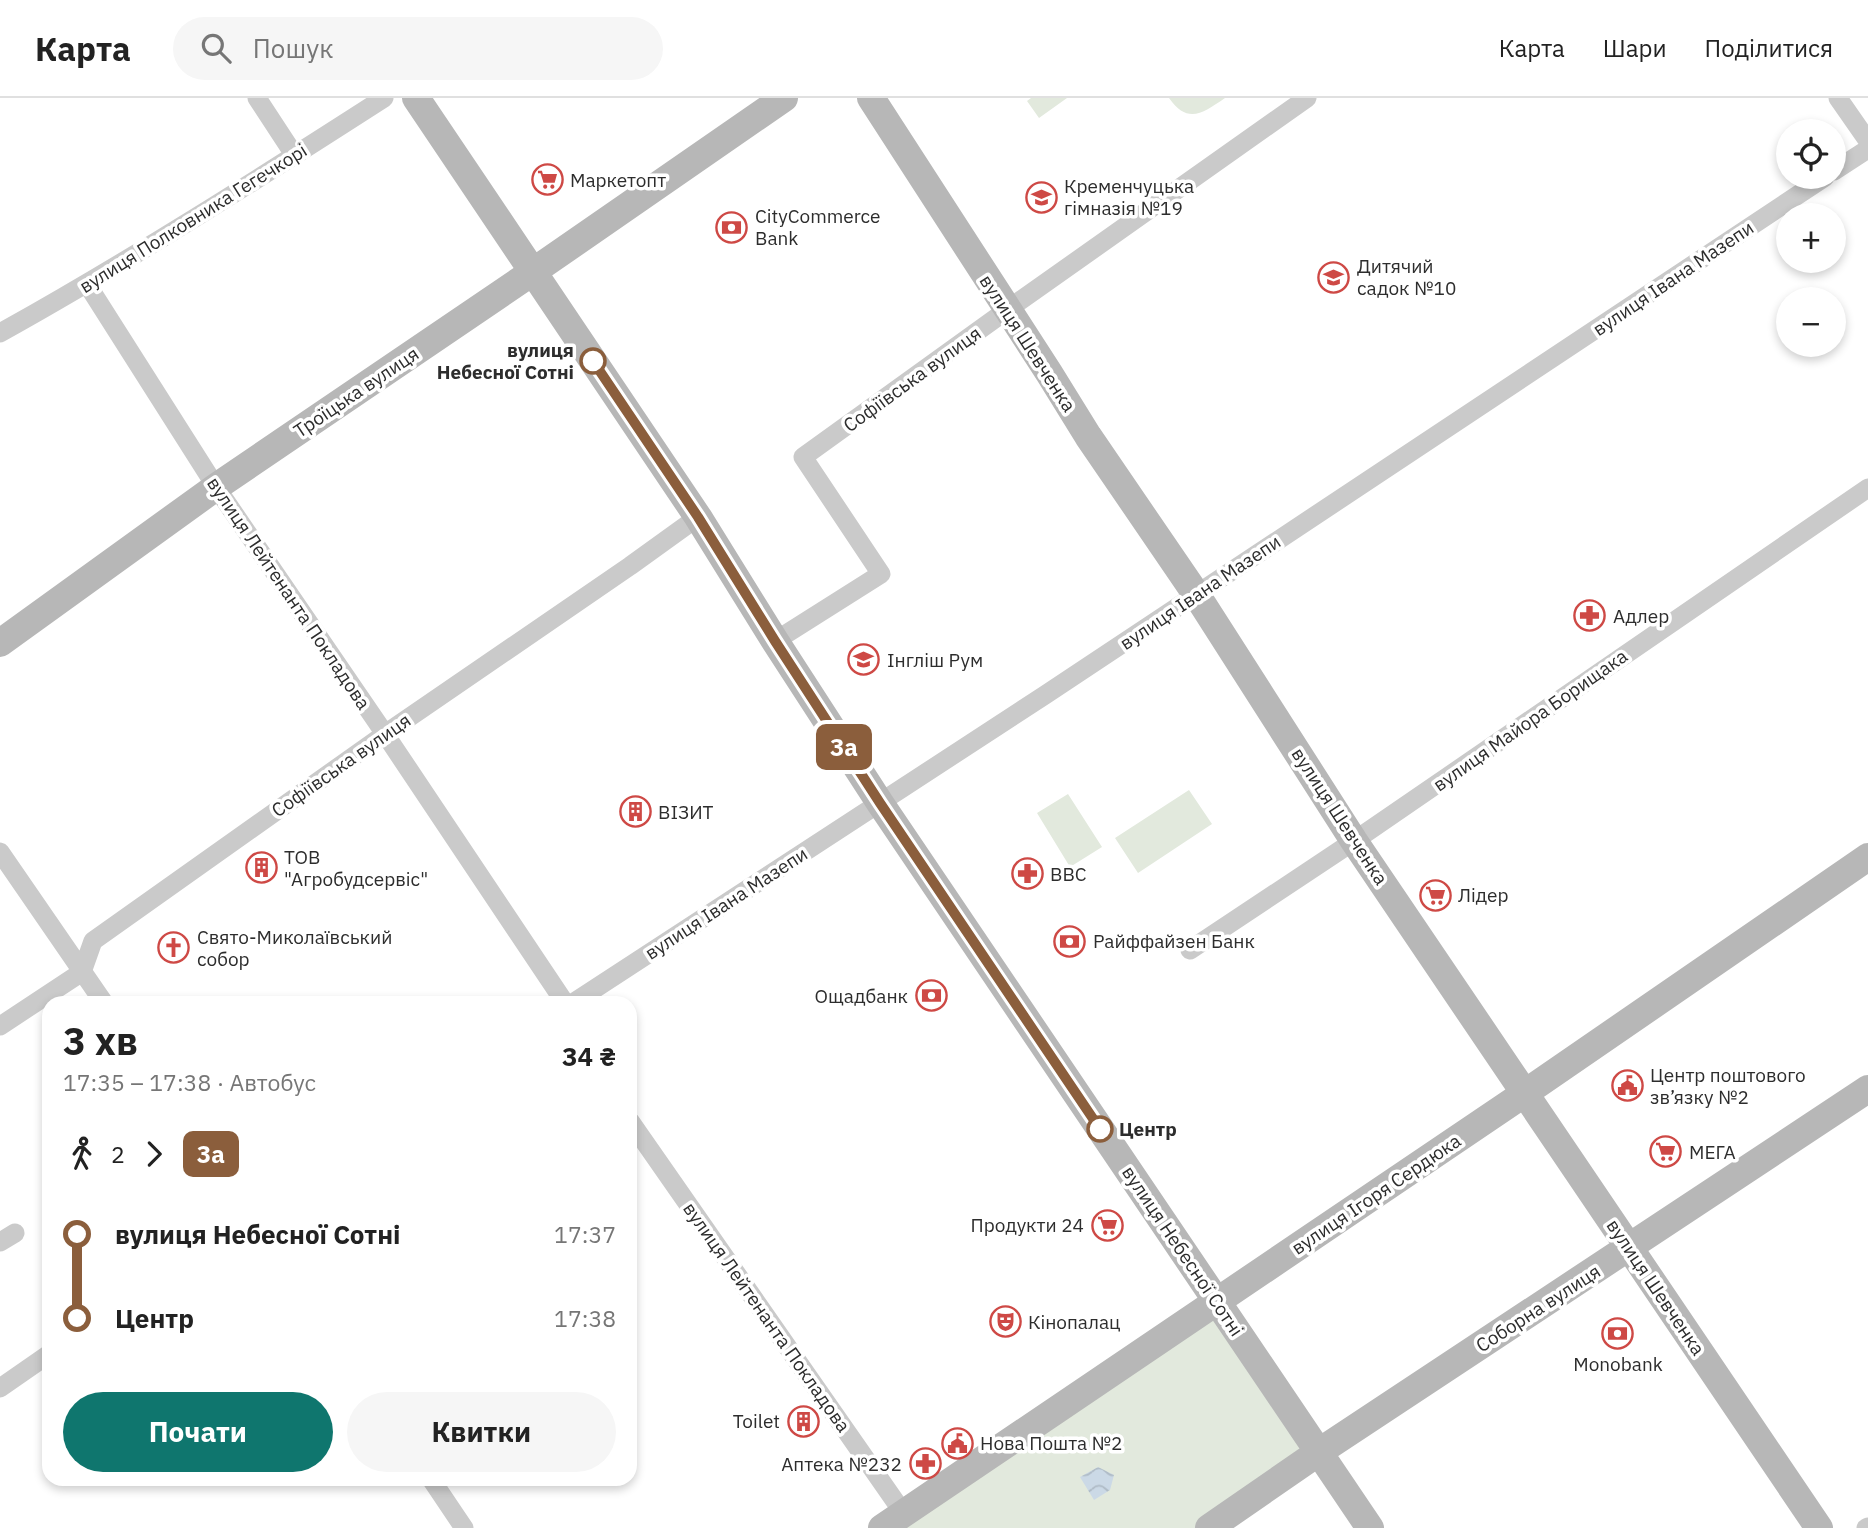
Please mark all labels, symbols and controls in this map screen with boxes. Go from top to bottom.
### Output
search box [173,17,663,80]
text: Карта [35,27,131,70]
icon: search [197,29,235,67]
text: Пошук [253,31,333,65]
text: Карта [1499,32,1565,64]
text: Шари [1603,32,1667,64]
text: Поділитися [1705,32,1833,64]
map controls [1776,119,1846,357]
button: locate [1776,119,1846,189]
street label: вулиця Полковника Гегечкорі [75,138,311,298]
supermarket icon: Маркетопт [530,163,564,197]
place label: Маркетопт [570,168,666,192]
place label: Кременчуцька гімназія №19 [1064,174,1194,220]
school or university icon: Кременчуцька гімназія №19 [1024,180,1058,214]
button: + [1776,203,1846,273]
place label: CityCommerce Bank [755,204,881,250]
bank icon: CityCommerce Bank [715,210,749,244]
street label: вулиця Івана Мазепи [1588,215,1758,341]
place label: Дитячий садок №10 [1357,254,1456,300]
school or university icon: Дитячий садок №10 [1317,260,1351,294]
street label: вулиця Шевченка [975,270,1081,416]
button: − [1776,287,1846,357]
street label: Софіївська вулиця [838,321,986,437]
place label: вулиця Небесної Сотні [437,338,574,384]
street label: Троїцька вулиця [289,341,423,443]
marker: вулиця Небесної Сотні [580,348,606,374]
street label: вулиця Лейтенанта Покладова [202,472,376,714]
street label: вулиця Івана Мазепи [1115,529,1285,655]
pharmacy icon: Адлер [1573,599,1607,633]
place label: Адлер [1613,604,1669,628]
school or university icon: Інгліш Рум [847,643,881,677]
street label: вулиця Майора Борищака [1428,644,1632,796]
place label: Інгліш Рум [887,648,983,672]
street label: Софіївська вулиця [267,708,415,822]
line badge: 3а [812,724,876,770]
text: 3а [830,731,858,763]
street label: вулиця Шевченка [1287,743,1393,889]
building icon: ВІЗИТ [618,795,652,829]
place label: ВІЗИТ [658,800,714,824]
street label: вулиця Івана Мазепи [640,841,812,965]
place label: ТОВ "Агробудсервіс" [284,845,428,891]
building icon: ТОВ "Агробудсервіс" [244,851,278,885]
pharmacy icon: ВВС [1010,857,1044,891]
place label: ВВС [1050,862,1087,886]
supermarket icon: Лідер [1418,878,1452,912]
place label: Лідер [1458,883,1509,907]
bank icon: Райффайзен Банк [1053,924,1087,958]
place label: Свято-Миколаївський собор [197,925,392,971]
place label: Райффайзен Банк [1093,929,1255,953]
church icon: Свято-Миколаївський собор [157,931,191,965]
bank icon: Ощадбанк [914,979,948,1013]
place label: Ощадбанк [815,984,908,1008]
text: 3 хв [63,1016,138,1065]
text: 34 ₴ [562,1039,616,1073]
place label: Центр поштового зв’язку №2 [1650,1063,1806,1109]
text: 17:35 – 17:38 · Автобус [63,1067,316,1097]
public building icon: Центр поштового зв’язку №2 [1610,1069,1644,1103]
marker: Центр [1087,1116,1113,1142]
place label: Центр [1119,1117,1177,1141]
street label: вулиця Ігоря Сердюка [1287,1128,1465,1260]
icon: walk [63,1135,101,1173]
icon: forward [135,1135,173,1173]
supermarket icon: МЕГА [1649,1135,1683,1169]
text: 3а [197,1138,225,1170]
text: 2 [111,1139,125,1169]
place label: МЕГА [1689,1140,1736,1164]
street label: вулиця Небесної Сотні [1117,1161,1249,1341]
street label: вулиця Лейтенанта Покладова [678,1197,856,1437]
supermarket icon: Продукти 24 [1090,1208,1124,1242]
place label: Продукти 24 [971,1213,1084,1237]
street label: вулиця Шевченка [1602,1214,1710,1360]
text: вулиця Небесної Сотні [115,1217,400,1251]
text: 17:37 [554,1219,616,1249]
street label: Соборна вулиця [1471,1259,1605,1357]
text: Центр [115,1301,194,1335]
text: 17:38 [554,1303,616,1333]
theatre icon: Кінопалац [988,1305,1022,1339]
place label: Кінопалац [1028,1310,1120,1334]
bank icon: Monobank [1601,1316,1635,1350]
place label: Monobank [1573,1352,1663,1376]
button: Почати [63,1392,333,1472]
button: Квитки [347,1392,616,1472]
building icon: Toilet [786,1404,820,1438]
place label: Toilet [733,1409,780,1433]
public building icon: Нова Пошта №2 [940,1426,974,1460]
place label: Нова Пошта №2 [980,1431,1122,1455]
pharmacy icon: Аптека №232 [908,1447,942,1481]
place label: Аптека №232 [781,1452,902,1476]

